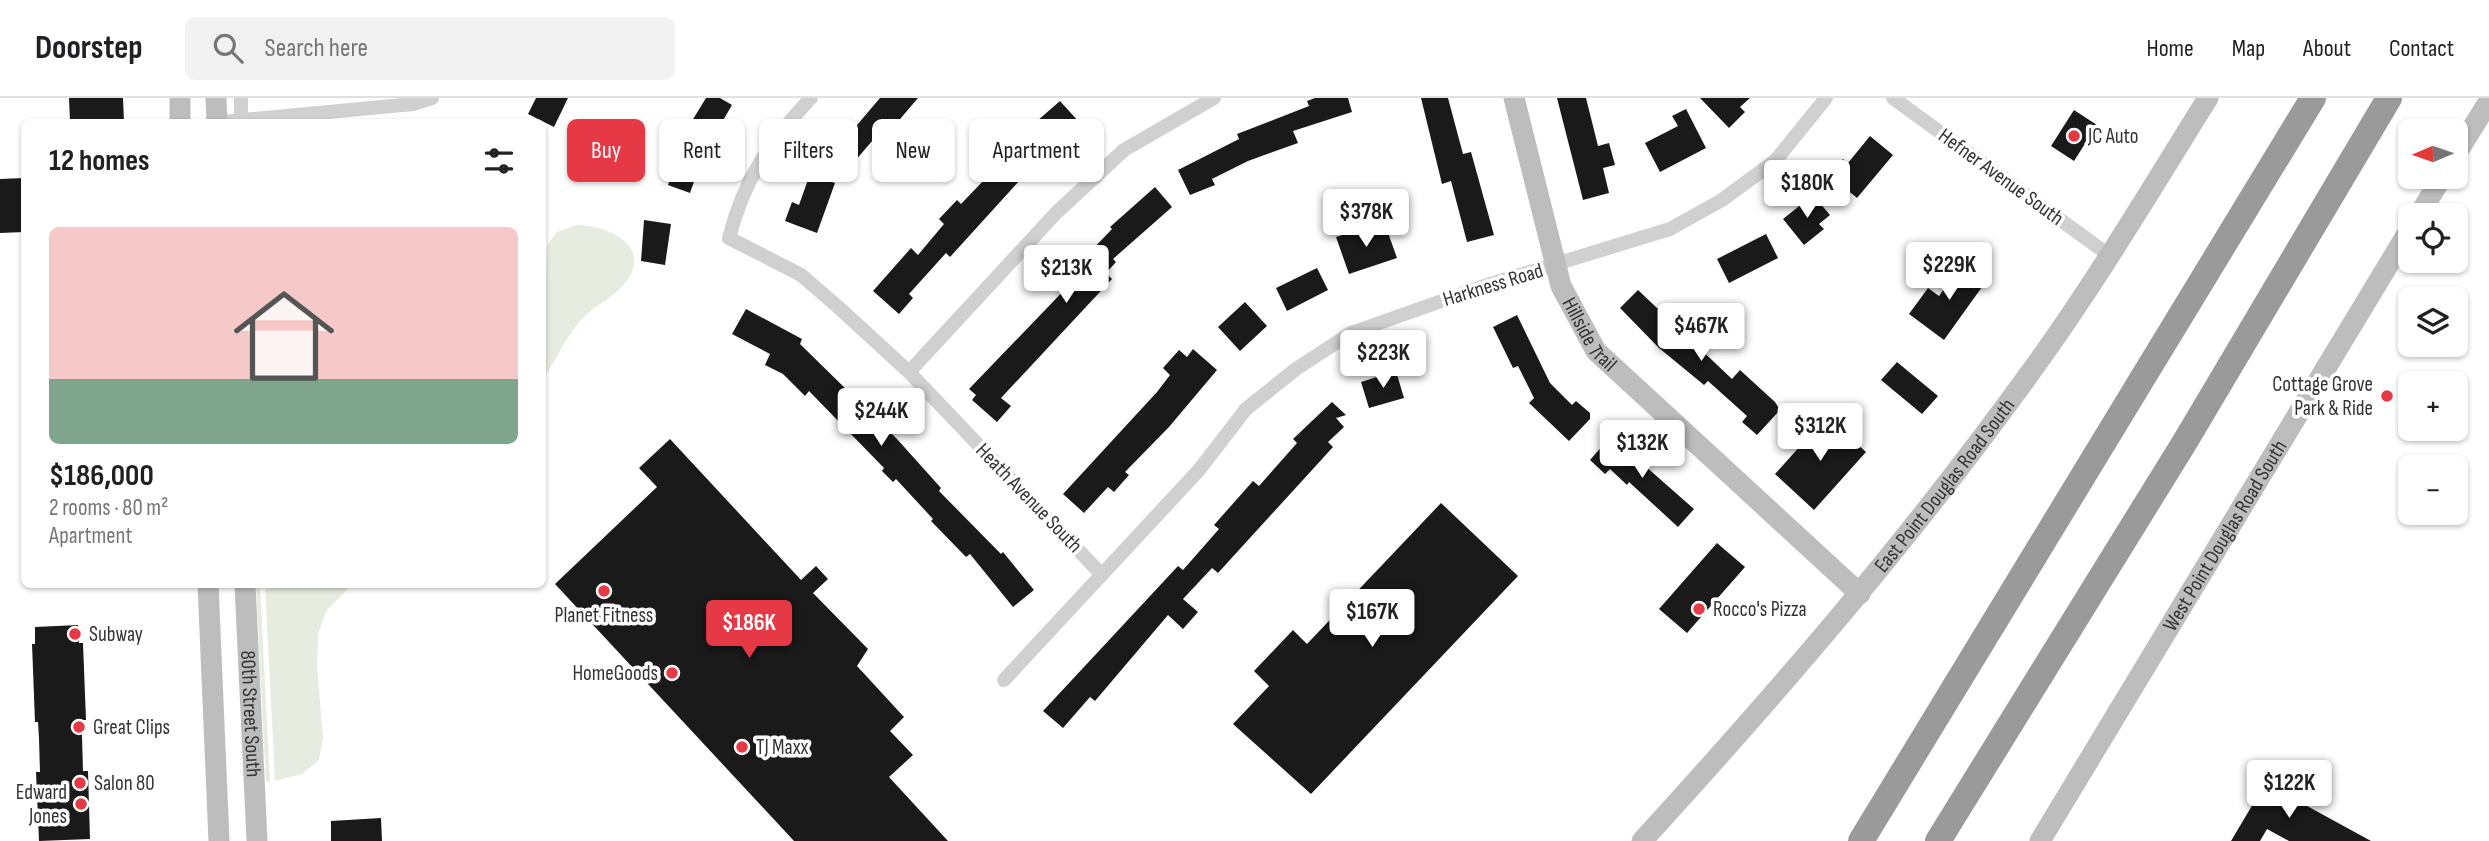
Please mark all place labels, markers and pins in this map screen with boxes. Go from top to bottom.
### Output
place label: JC Auto [2087,124,2139,149]
marker: JC Auto [2066,128,2082,144]
pin: $180K [1758,160,1856,220]
pin: $378K [1317,190,1415,249]
pin: $229K [1900,242,1998,302]
pin: $213K [1017,246,1115,305]
pin: $467K [1652,303,1750,363]
pin: $223K [1334,330,1432,390]
place label: Cottage Grove Park & Ride [2272,372,2373,421]
pin: $244K [832,388,930,448]
marker: Cottage Grove Park & Ride [2379,388,2395,404]
pin: $312K [1771,404,1869,463]
pin: $132K [1593,420,1691,480]
marker: Planet Fitness [596,583,612,599]
pin: $167K [1323,589,1421,649]
place label: Rocco's Pizza [1713,597,1807,622]
pin: $186K [700,601,798,660]
marker: Rocco's Pizza [1691,601,1707,617]
place label: Planet Fitness [555,603,653,628]
place label: Subway [89,622,143,647]
marker: Subway [67,626,83,642]
place label: HomeGoods [572,661,658,686]
marker: HomeGoods [664,665,680,681]
place label: Great Clips [93,715,170,740]
marker: Great Clips [71,719,87,735]
place label: TJ Maxx [756,735,809,760]
marker: TJ Maxx [734,739,750,755]
pin: $122K [2240,760,2338,820]
place label: Salon 80 [94,771,155,796]
marker: Salon 80 [72,775,88,791]
place label: Edward Jones [16,780,67,829]
marker: Edward Jones [73,796,89,812]

